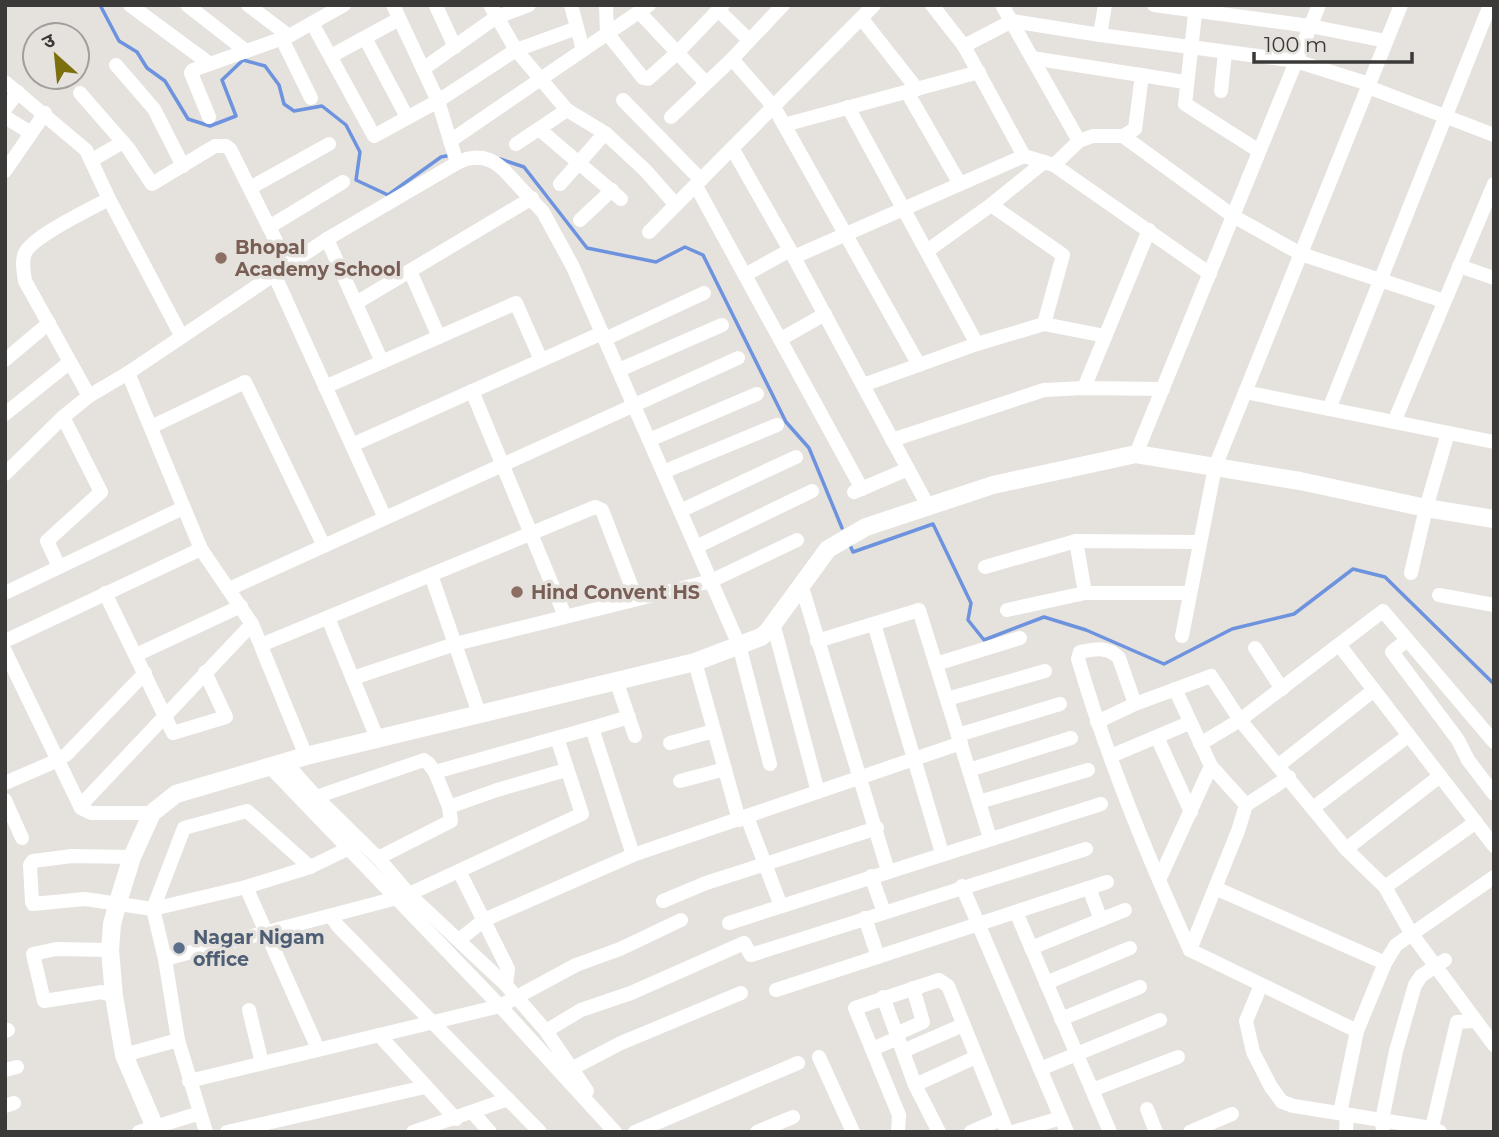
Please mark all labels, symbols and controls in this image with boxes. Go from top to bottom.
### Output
north arrow [21,21,91,91]
scale bar [1254,21,1412,65]
text: उ [38,28,59,54]
text: 100 m [1264,32,1327,57]
place label: Bhopal Academy School [234,236,401,281]
marker: Bhopal Academy School [213,250,229,266]
place label: Hind Convent HS [531,581,700,604]
marker: Hind Convent HS [509,584,525,600]
place label: Nagar Nigam office [193,926,325,971]
marker: Nagar Nigam office [171,940,187,956]

